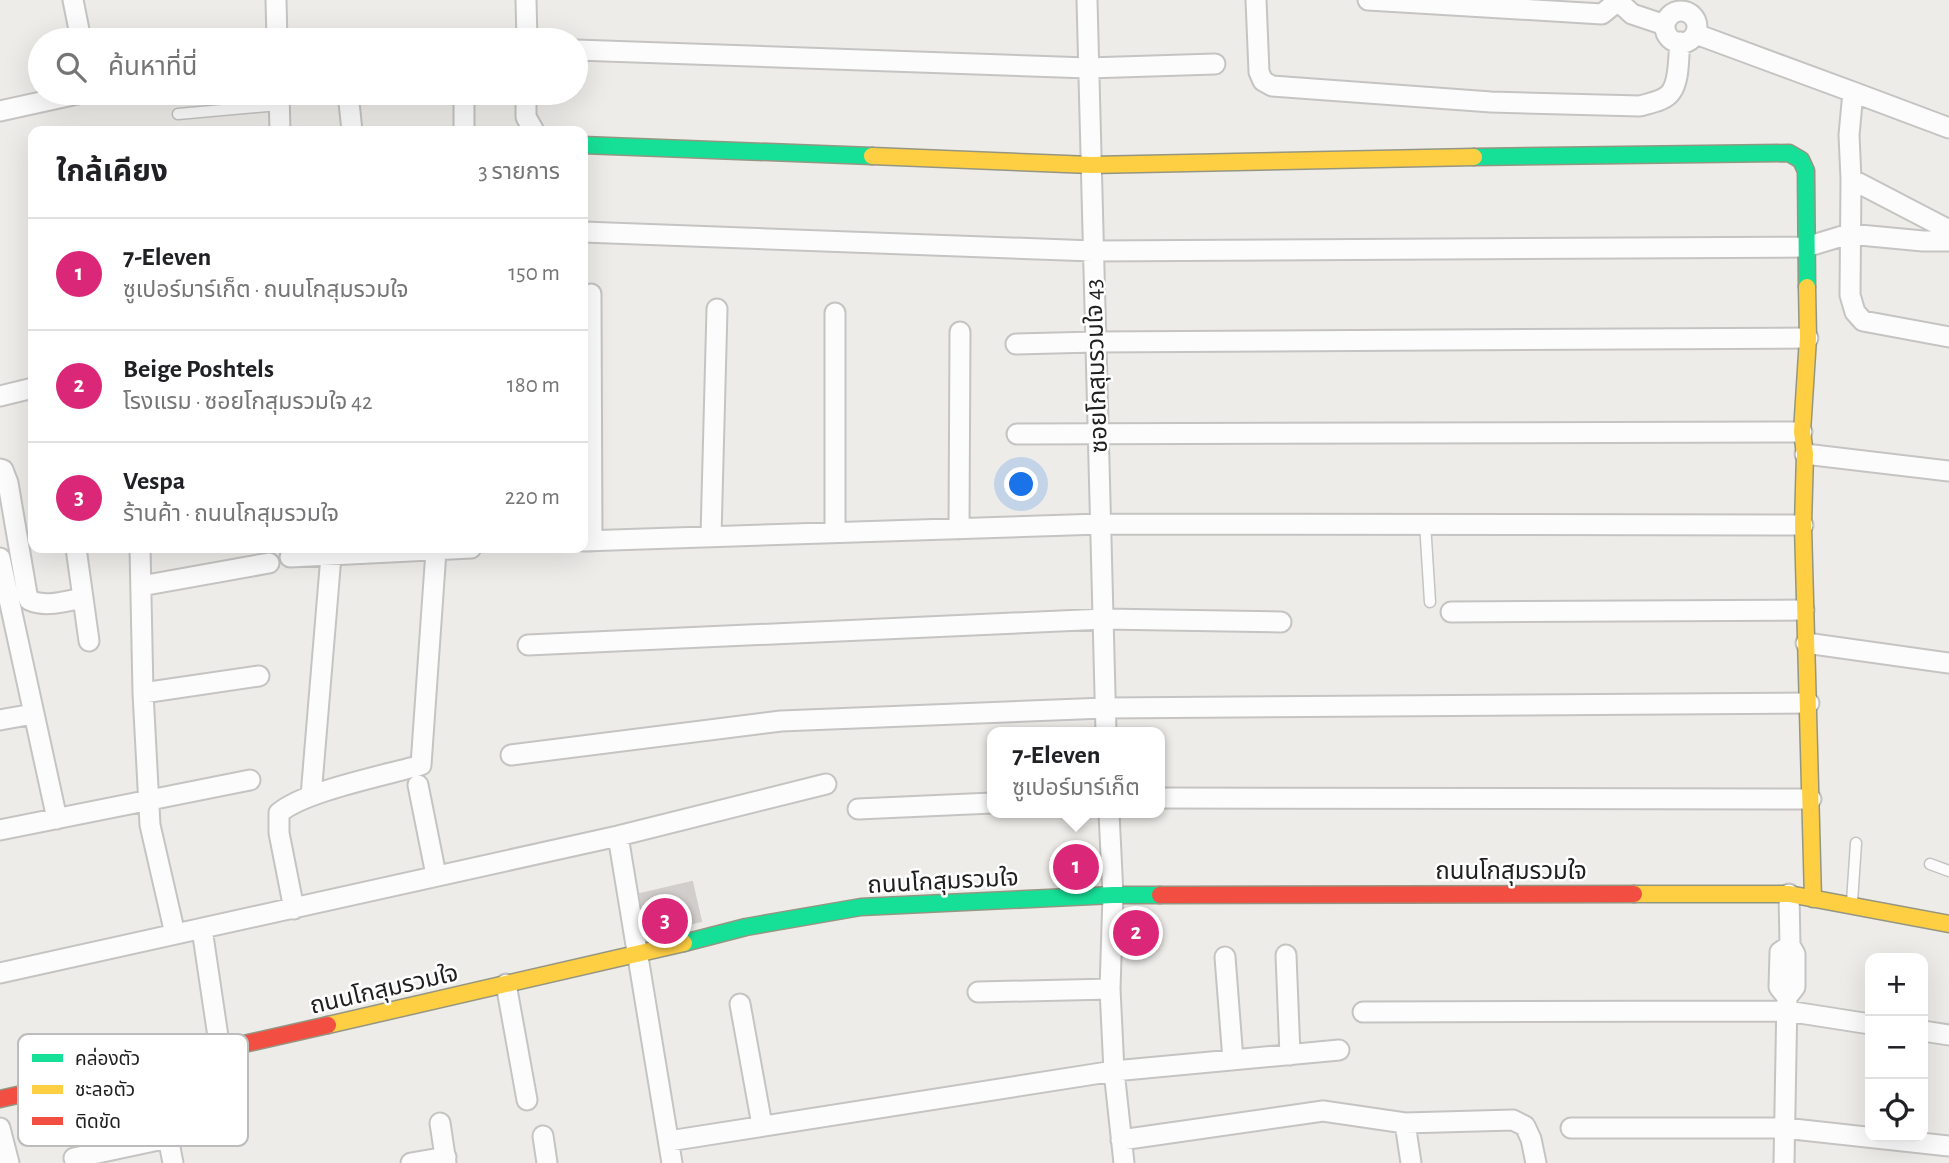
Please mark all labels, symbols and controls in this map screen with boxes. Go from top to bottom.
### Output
search box [28,28,588,105]
icon: search [52,48,90,86]
text: ค้นหาที่นี่ [108,54,198,80]
text: ใกล้เคียง [56,157,168,187]
text: 3 รายการ [478,161,560,184]
text: 7-Eleven [123,244,211,270]
text: 1 [75,262,83,285]
text: 150 m [508,262,560,285]
street label: ซอยโกสุมรวมใจ 43 [1080,278,1114,454]
text: ซูเปอร์มาร์เก็ต · ถนนโกสุมรวมใจ [123,279,409,302]
text: Beige Poshtels [123,356,274,382]
text: 2 [74,374,84,397]
text: 180 m [507,374,560,397]
text: โรงแรม · ซอยโกสุมรวมใจ 42 [123,391,372,414]
your location [1004,467,1038,501]
text: Vespa [123,468,185,494]
text: 3 [74,486,84,509]
text: 220 m [505,486,560,509]
text: ร้านค้า · ถนนโกสุมรวมใจ [123,503,339,526]
popup [987,727,1165,818]
text: 7-Eleven [1012,742,1100,768]
text: ซูเปอร์มาร์เก็ต [1012,777,1140,800]
pin: 1 [1053,841,1099,893]
street label: ถนนโกสุมรวมใจ [1435,858,1587,886]
street label: ถนนโกสุมรวมใจ [867,864,1019,900]
pin: 3 [642,895,688,947]
pin: 2 [1113,907,1159,959]
map controls [1865,953,1928,1142]
button: + [1865,953,1928,1016]
street label: ถนนโกสุมรวมใจ [307,959,461,1021]
button: − [1865,1016,1928,1079]
legend [18,1034,248,1146]
text: คล่องตัว [75,1047,140,1069]
button: locate [1865,1079,1928,1142]
text: ชะลอตัว [75,1080,135,1100]
text: ติดขัด [75,1112,121,1132]

